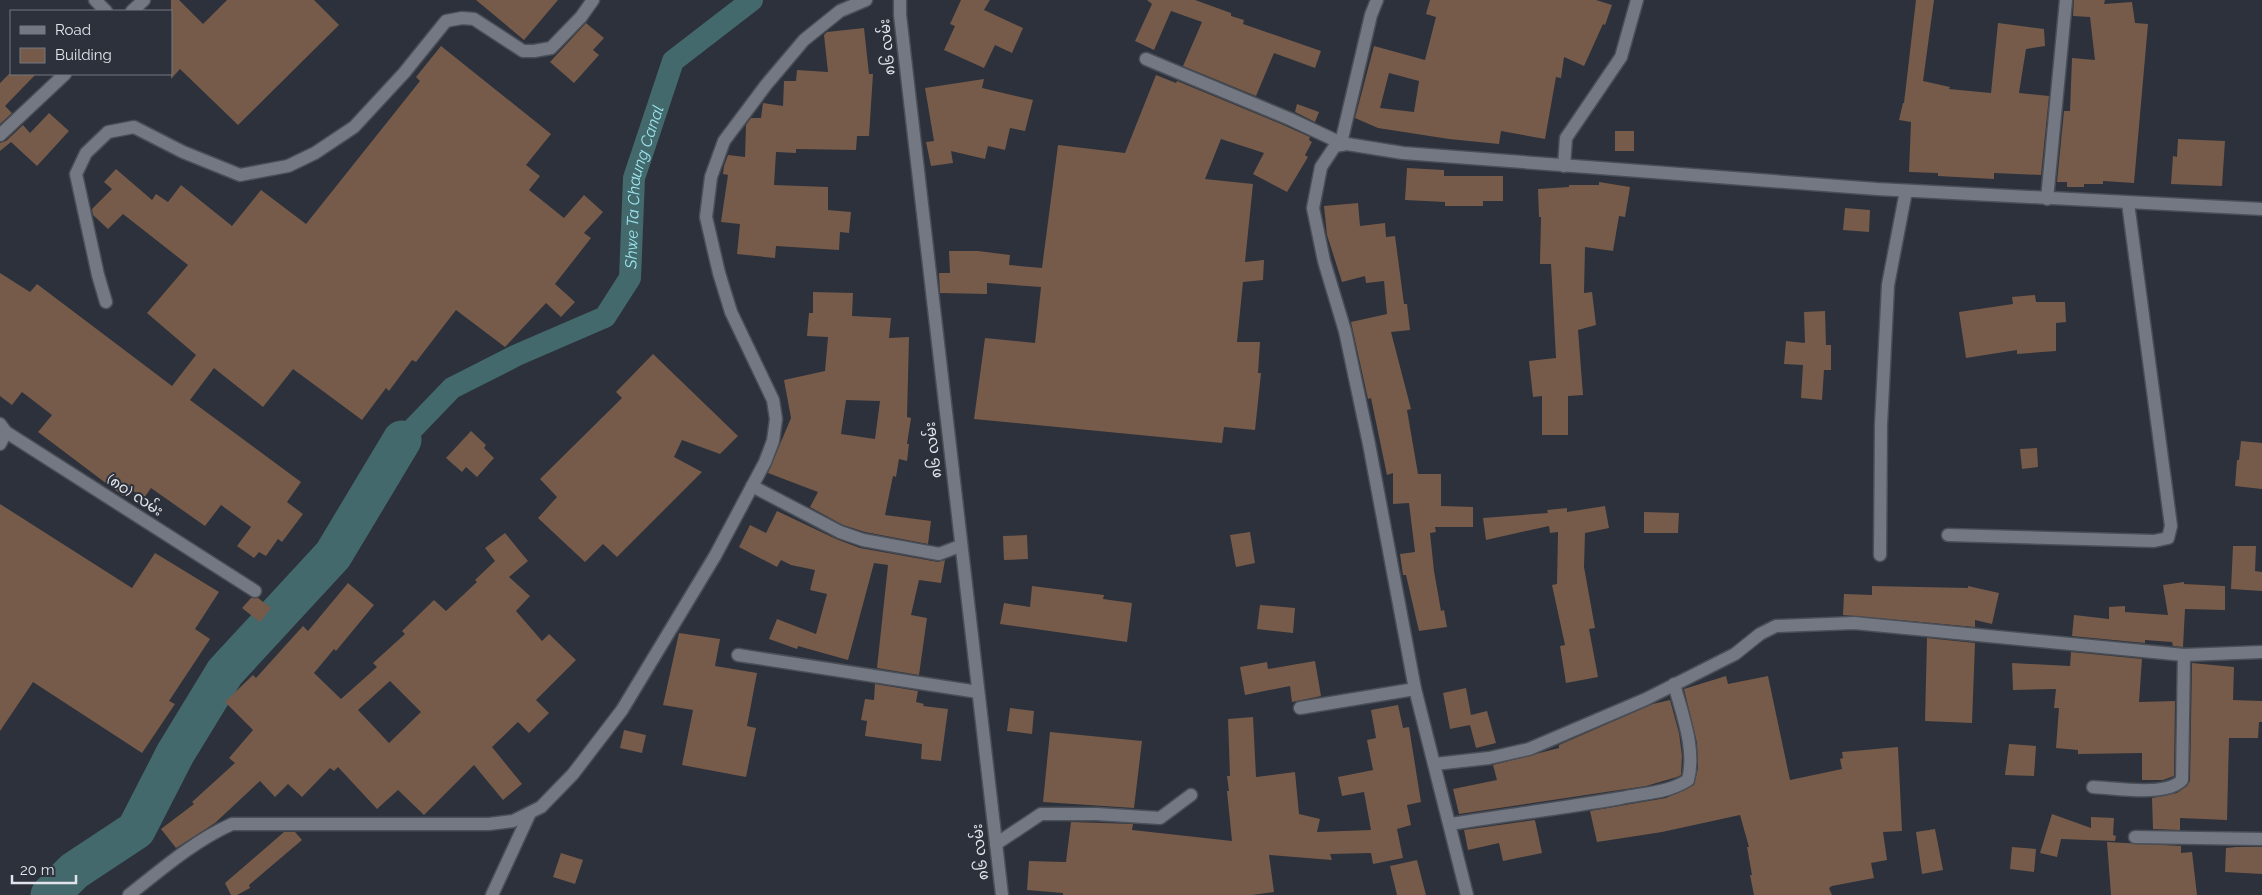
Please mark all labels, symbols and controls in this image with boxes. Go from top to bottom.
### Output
legend [10,10,172,75]
street label: ၈၆ လမ်း [874,18,899,76]
text: Road [55,21,91,39]
text: Building [55,46,112,64]
water label: Shwe Ta Chaung Canal [621,103,668,270]
street label: ၈၆ လမ်း [920,421,945,479]
street label: (၈၀) လမ်း [103,469,167,520]
street label: ၈၆ လမ်း [967,823,992,881]
scale bar [12,852,76,884]
text: 20 m [20,861,55,879]

